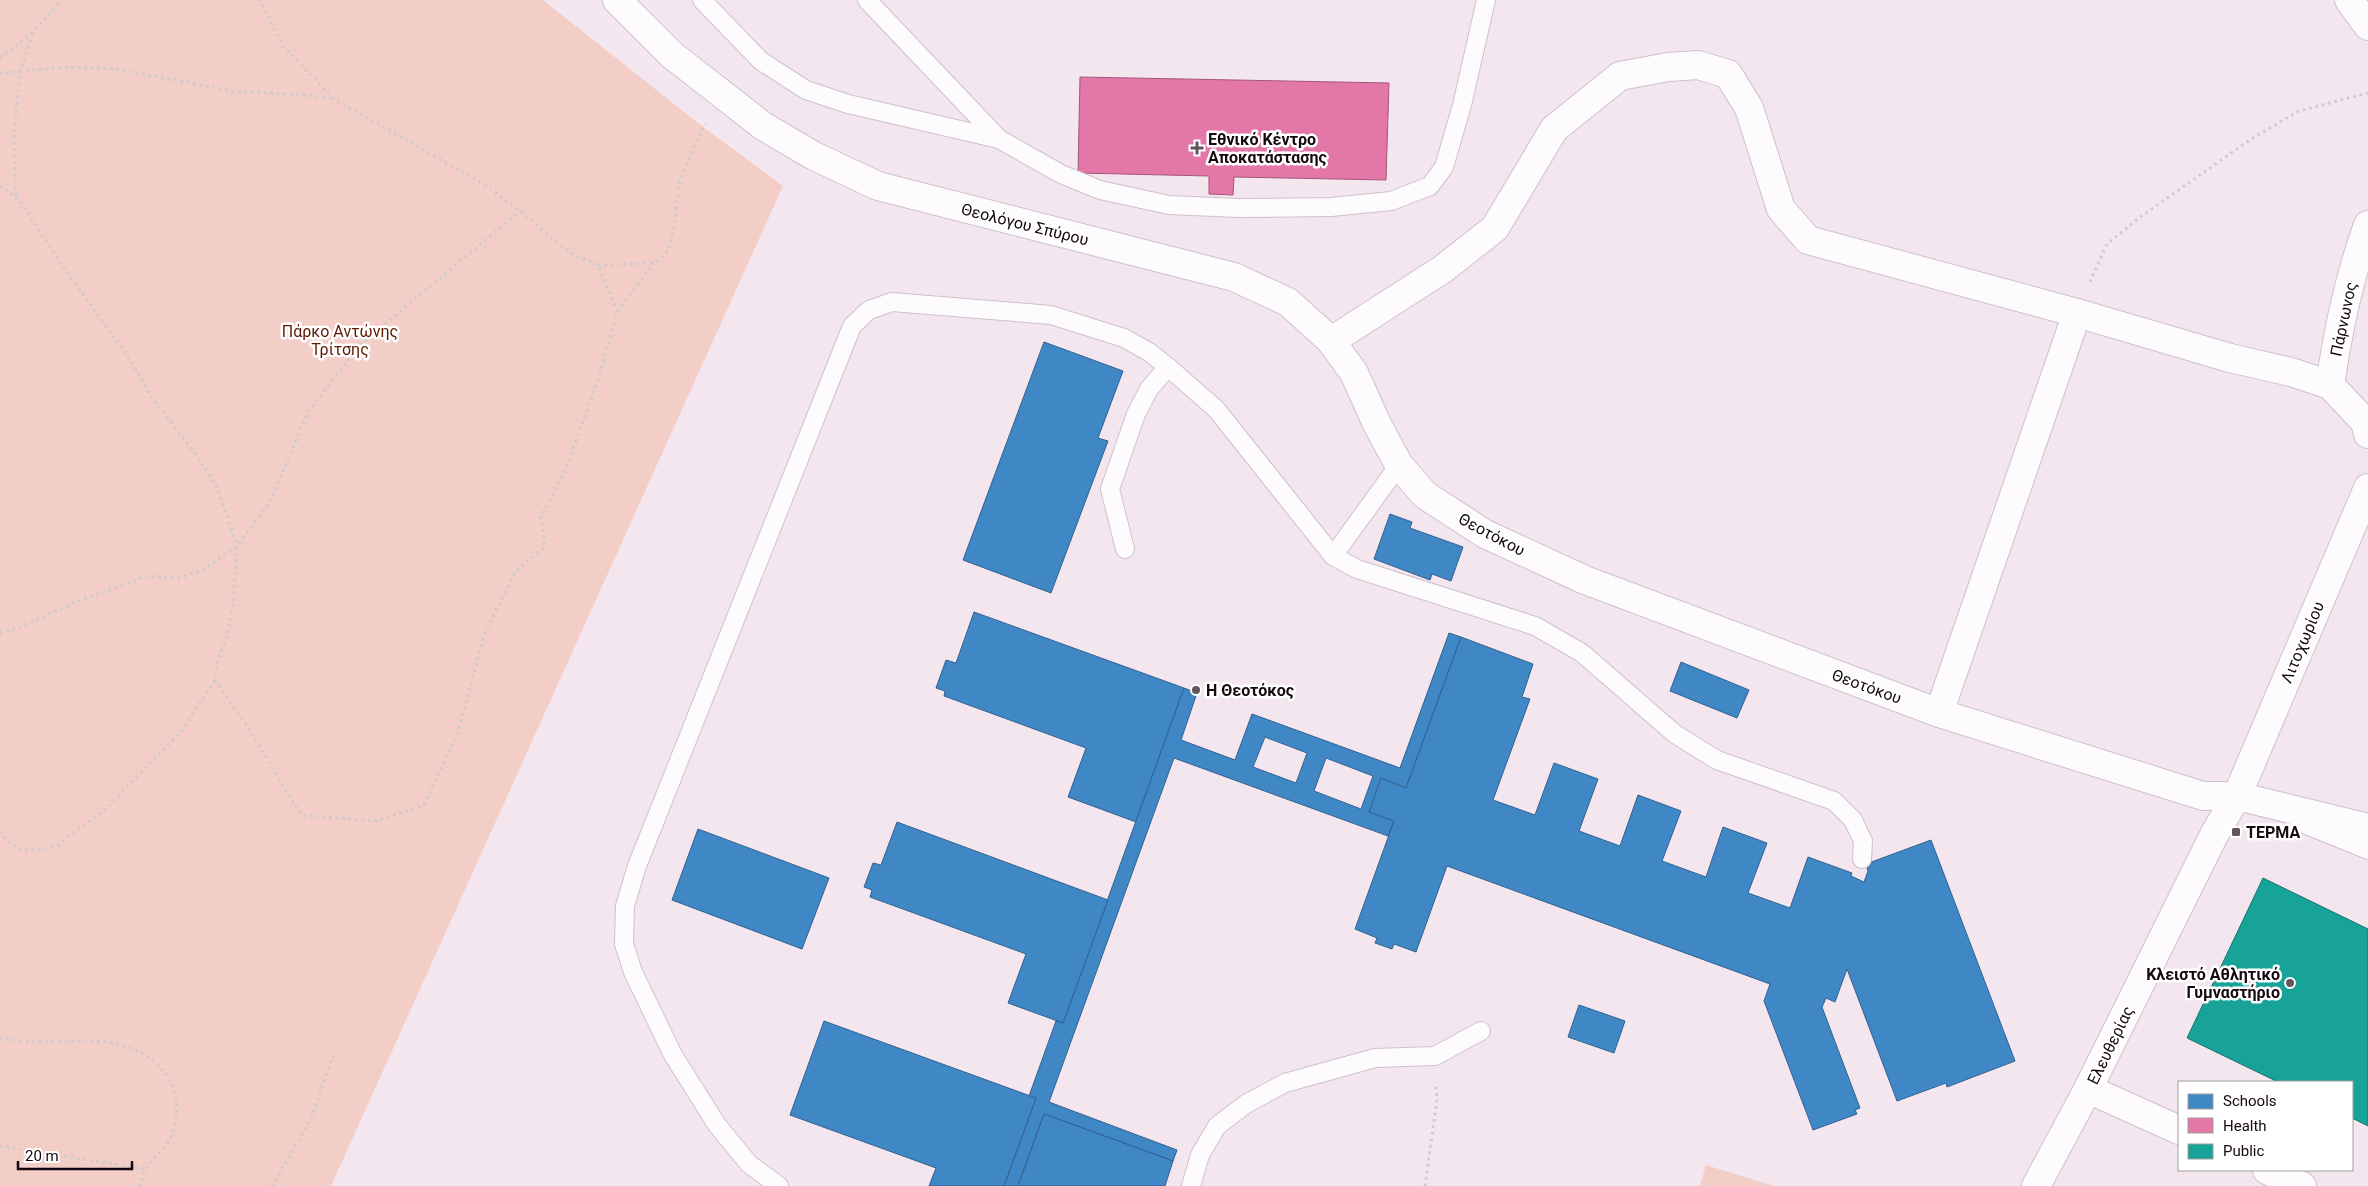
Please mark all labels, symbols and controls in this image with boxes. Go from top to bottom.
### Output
place label: Εθνικό Κέντρο Αποκατάστασης [1208,130,1327,167]
marker: Εθνικό Κέντρο Αποκατάστασης [1190,141,1204,155]
street label: Θεολόγου Σπύρου [959,199,1091,250]
street label: Πάρνωνος [2326,280,2361,358]
park label: Πάρκο Αντώνης Τρίτσης [282,322,398,359]
street label: Θεοτόκου [1455,509,1528,560]
street label: Λιτοχωρίου [2277,599,2328,686]
street label: Θεοτόκου [1829,665,1904,708]
place label: Η Θεοτόκος [1206,681,1294,700]
marker: Η Θεοτόκος [1190,684,1202,696]
place label: ΤΕΡΜΑ [2246,823,2300,842]
marker: ΤΕΡΜΑ [2230,826,2242,838]
place label: Κλειστό Αθλητικό Γυμναστήριο [2146,965,2280,1002]
marker: Κλειστό Αθλητικό Γυμναστήριο [2284,977,2296,989]
street label: Ελευθερίας [2083,1003,2138,1088]
legend [2178,1081,2353,1171]
text: Schools [2223,1092,2277,1110]
text: Health [2223,1117,2267,1135]
scale bar [18,1138,131,1170]
text: Public [2223,1142,2264,1160]
text: 20 m [25,1147,59,1165]

